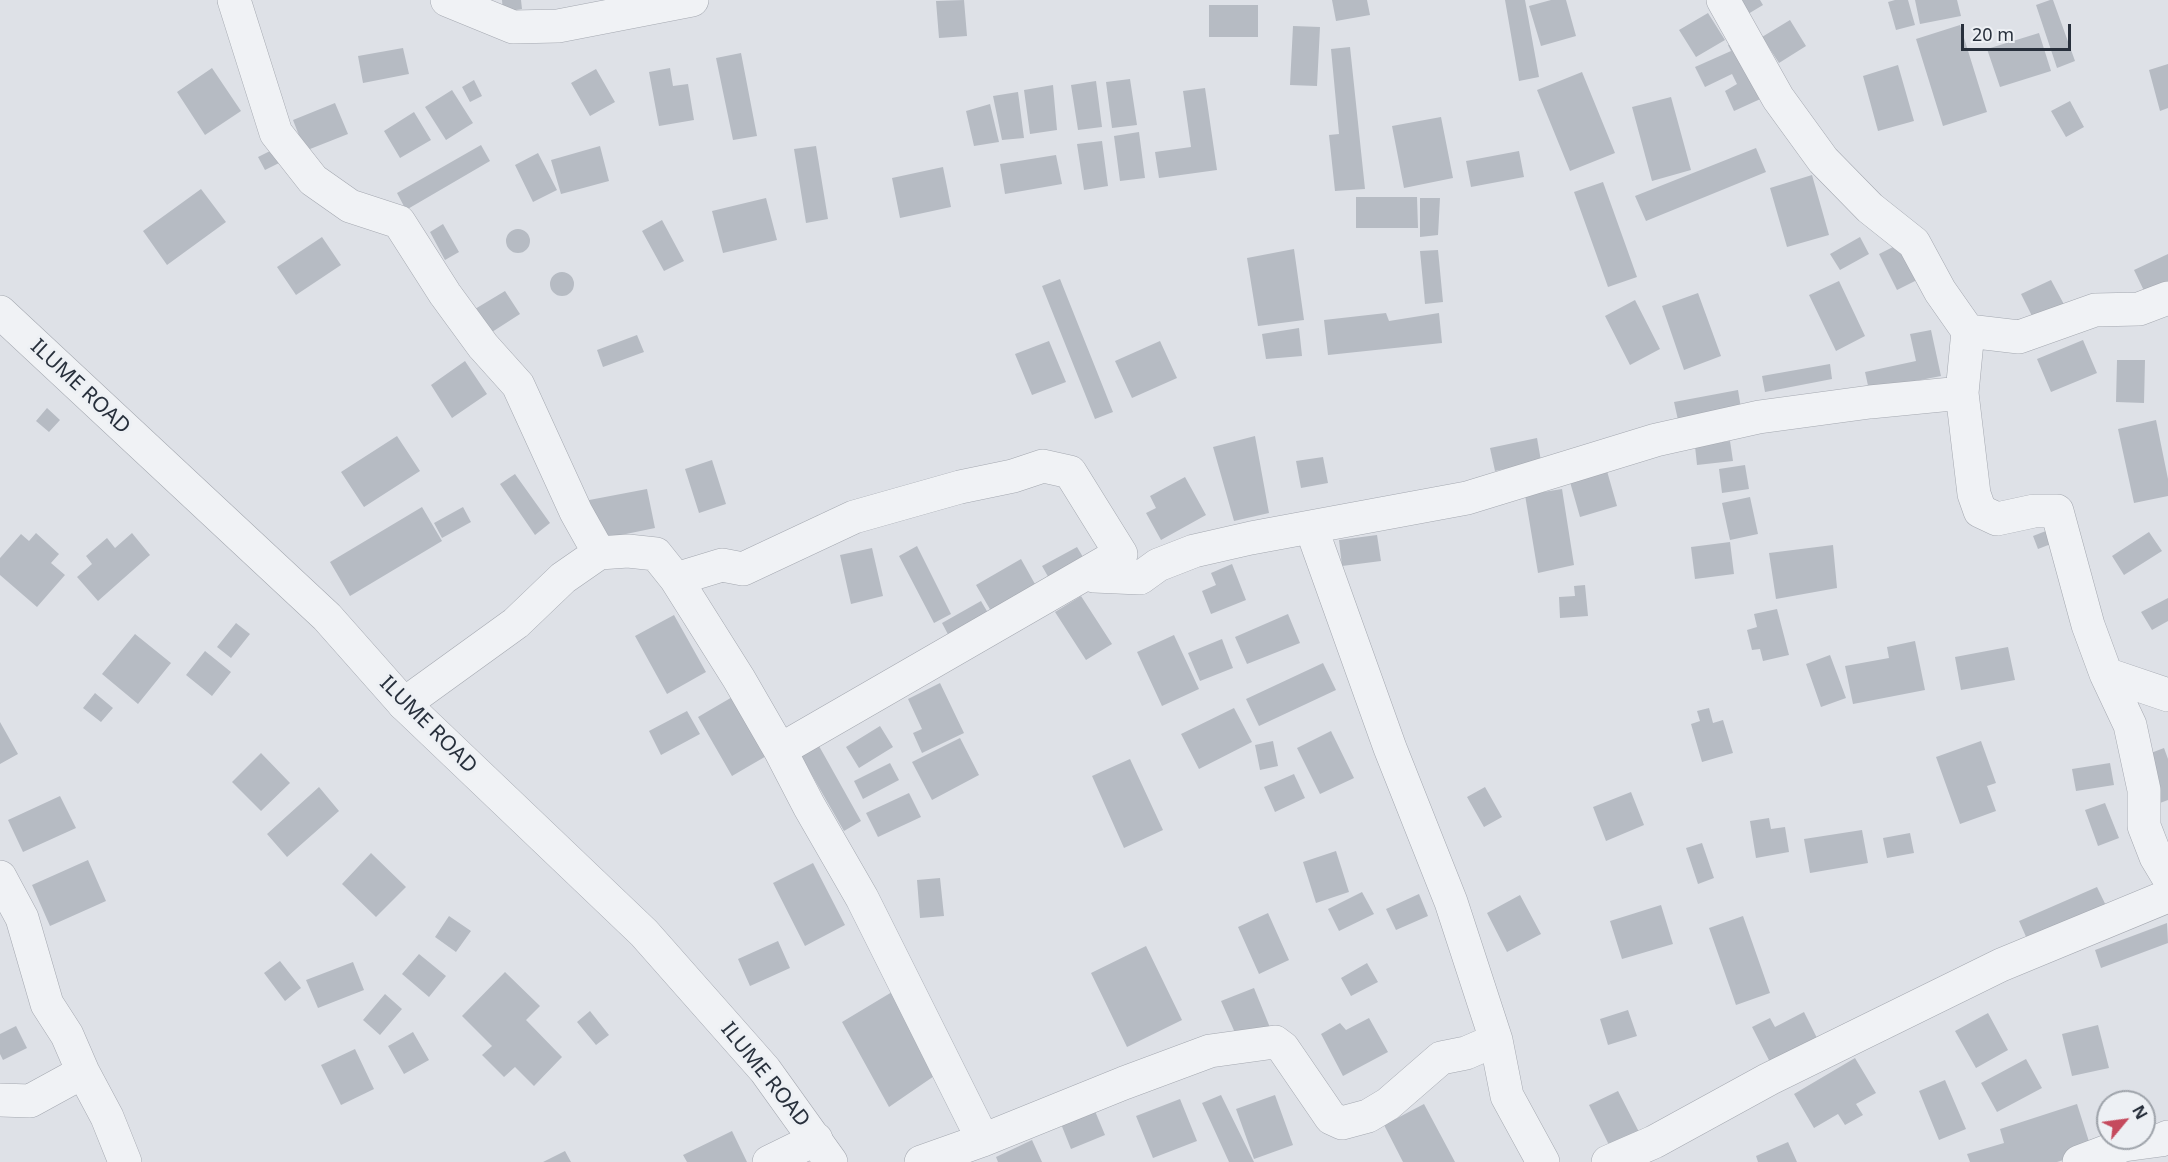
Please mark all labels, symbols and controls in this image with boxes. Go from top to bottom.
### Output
scale bar [1964,12,2074,50]
text: 20 m [1972,22,2014,46]
street label: ILUME ROAD [25,334,135,440]
street label: ILUME ROAD [374,671,482,779]
street label: ILUME ROAD [715,1018,815,1132]
north arrow [2096,1090,2156,1150]
text: N [2127,1101,2153,1123]

